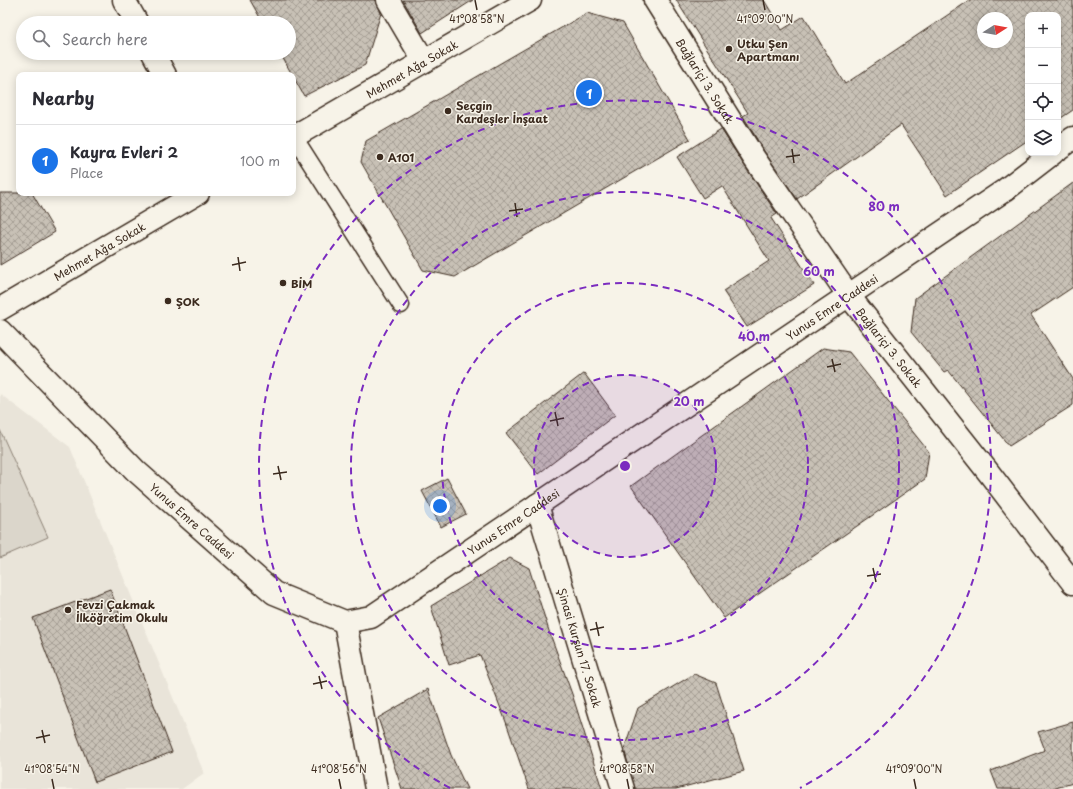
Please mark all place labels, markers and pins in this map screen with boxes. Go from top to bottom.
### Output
place label: Utku Şen Apartmanı [737,35,799,65]
marker: Utku Şen Apartmanı [724,44,734,54]
pin: 1 [576,78,602,108]
place label: Seçgin Kardeşler İnşaat [456,97,548,127]
marker: Seçgin Kardeşler İnşaat [443,106,453,116]
place label: A101 [388,149,415,166]
marker: A101 [375,152,385,162]
place label: BİM [291,275,312,292]
marker: BİM [278,278,288,288]
place label: ŞOK [176,293,200,310]
marker: ŞOK [163,296,173,306]
centre of rings [618,459,632,473]
place label: Fevzi Çakmak İlköğretim Okulu [76,596,168,626]
marker: Fevzi Çakmak İlköğretim Okulu [63,605,73,615]

